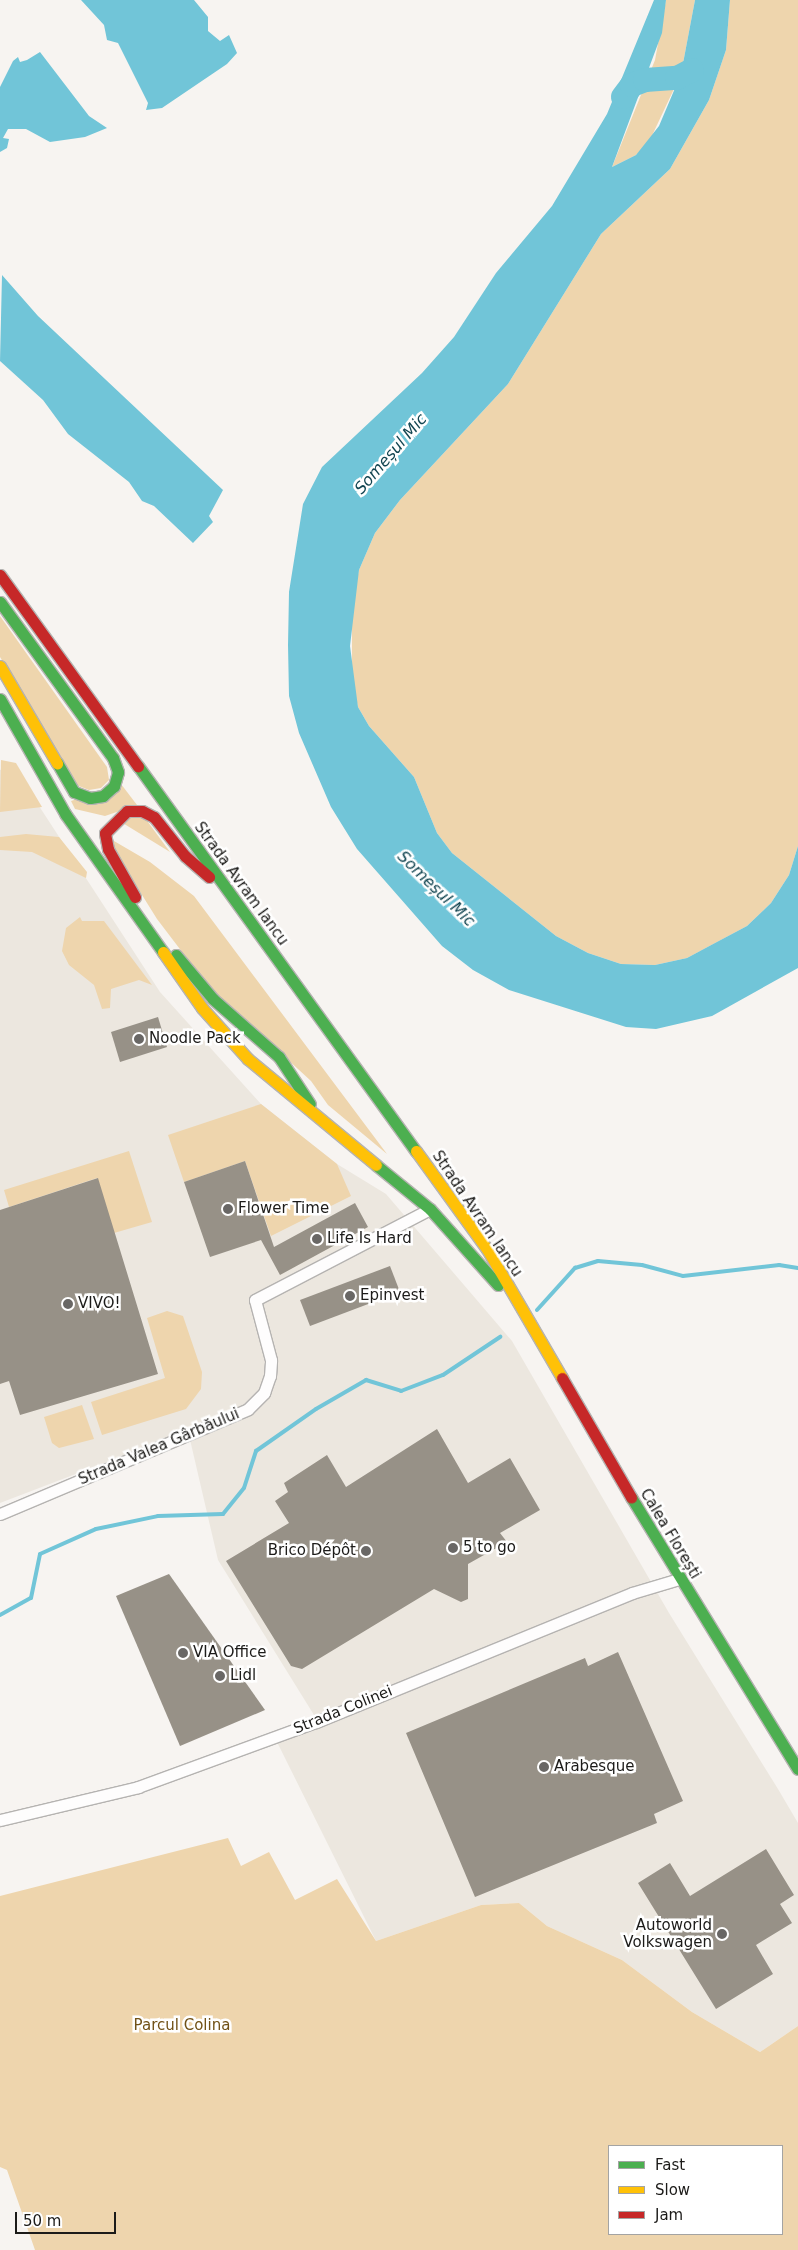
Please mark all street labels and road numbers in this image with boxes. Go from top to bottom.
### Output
street label: Strada Avram Iancu [190,819,292,949]
street label: Strada Avram Iancu [428,1148,526,1280]
street label: Strada Valea Gârbăului [76,1405,242,1489]
street label: Calea Florești [636,1486,704,1582]
street label: Strada Colinei [291,1682,395,1738]

